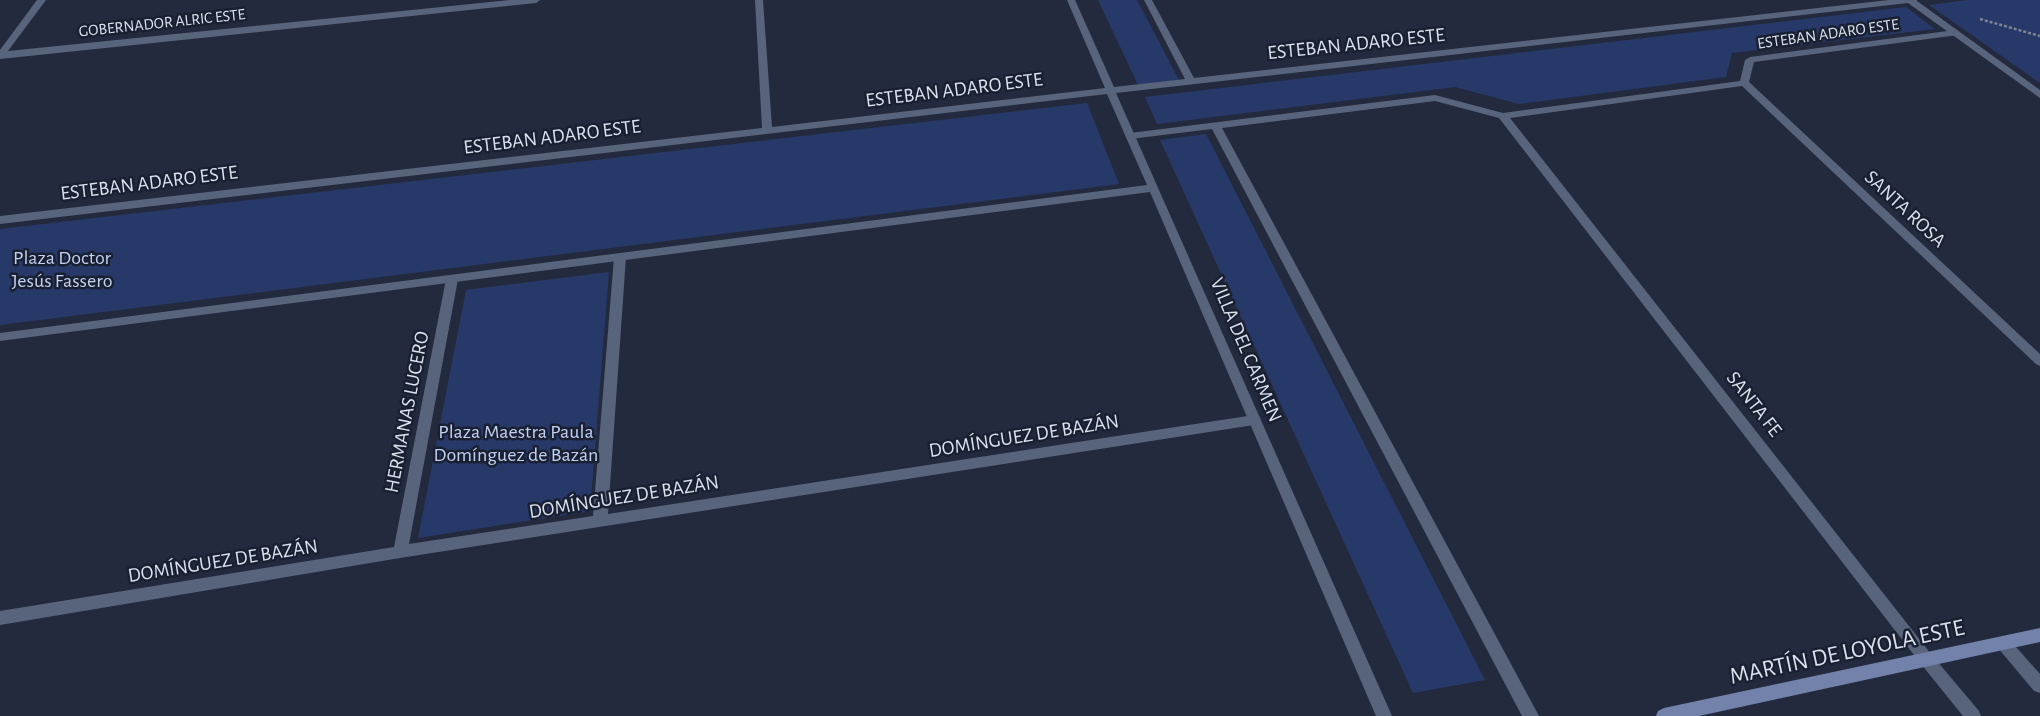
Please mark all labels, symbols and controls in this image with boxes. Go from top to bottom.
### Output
street label: GOBERNADOR ALRIC ESTE [78,5,246,41]
street label: ESTEBAN ADARO ESTE [1756,15,1900,53]
street label: ESTEBAN ADARO ESTE [1266,23,1446,65]
street label: ESTEBAN ADARO ESTE [864,67,1044,113]
street label: ESTEBAN ADARO ESTE [462,114,642,160]
street label: ESTEBAN ADARO ESTE [59,160,239,206]
street label: SANTA ROSA [1859,165,1951,253]
park label: Plaza Doctor Jesús Fassero [12,246,112,293]
street label: VILLA DEL CARMEN [1205,274,1287,426]
street label: HERMANAS LUCERO [380,329,434,495]
street label: SANTA FE [1721,367,1787,441]
street label: DOMÍNGUEZ DE BAZÁN [927,409,1121,463]
park label: Plaza Maestra Paula Domínguez de Bazán [434,420,598,467]
street label: DOMÍNGUEZ DE BAZÁN [527,470,721,524]
street label: DOMÍNGUEZ DE BAZÁN [126,534,320,588]
street label: MARTÍN DE LOYOLA ESTE [1727,613,1967,691]

